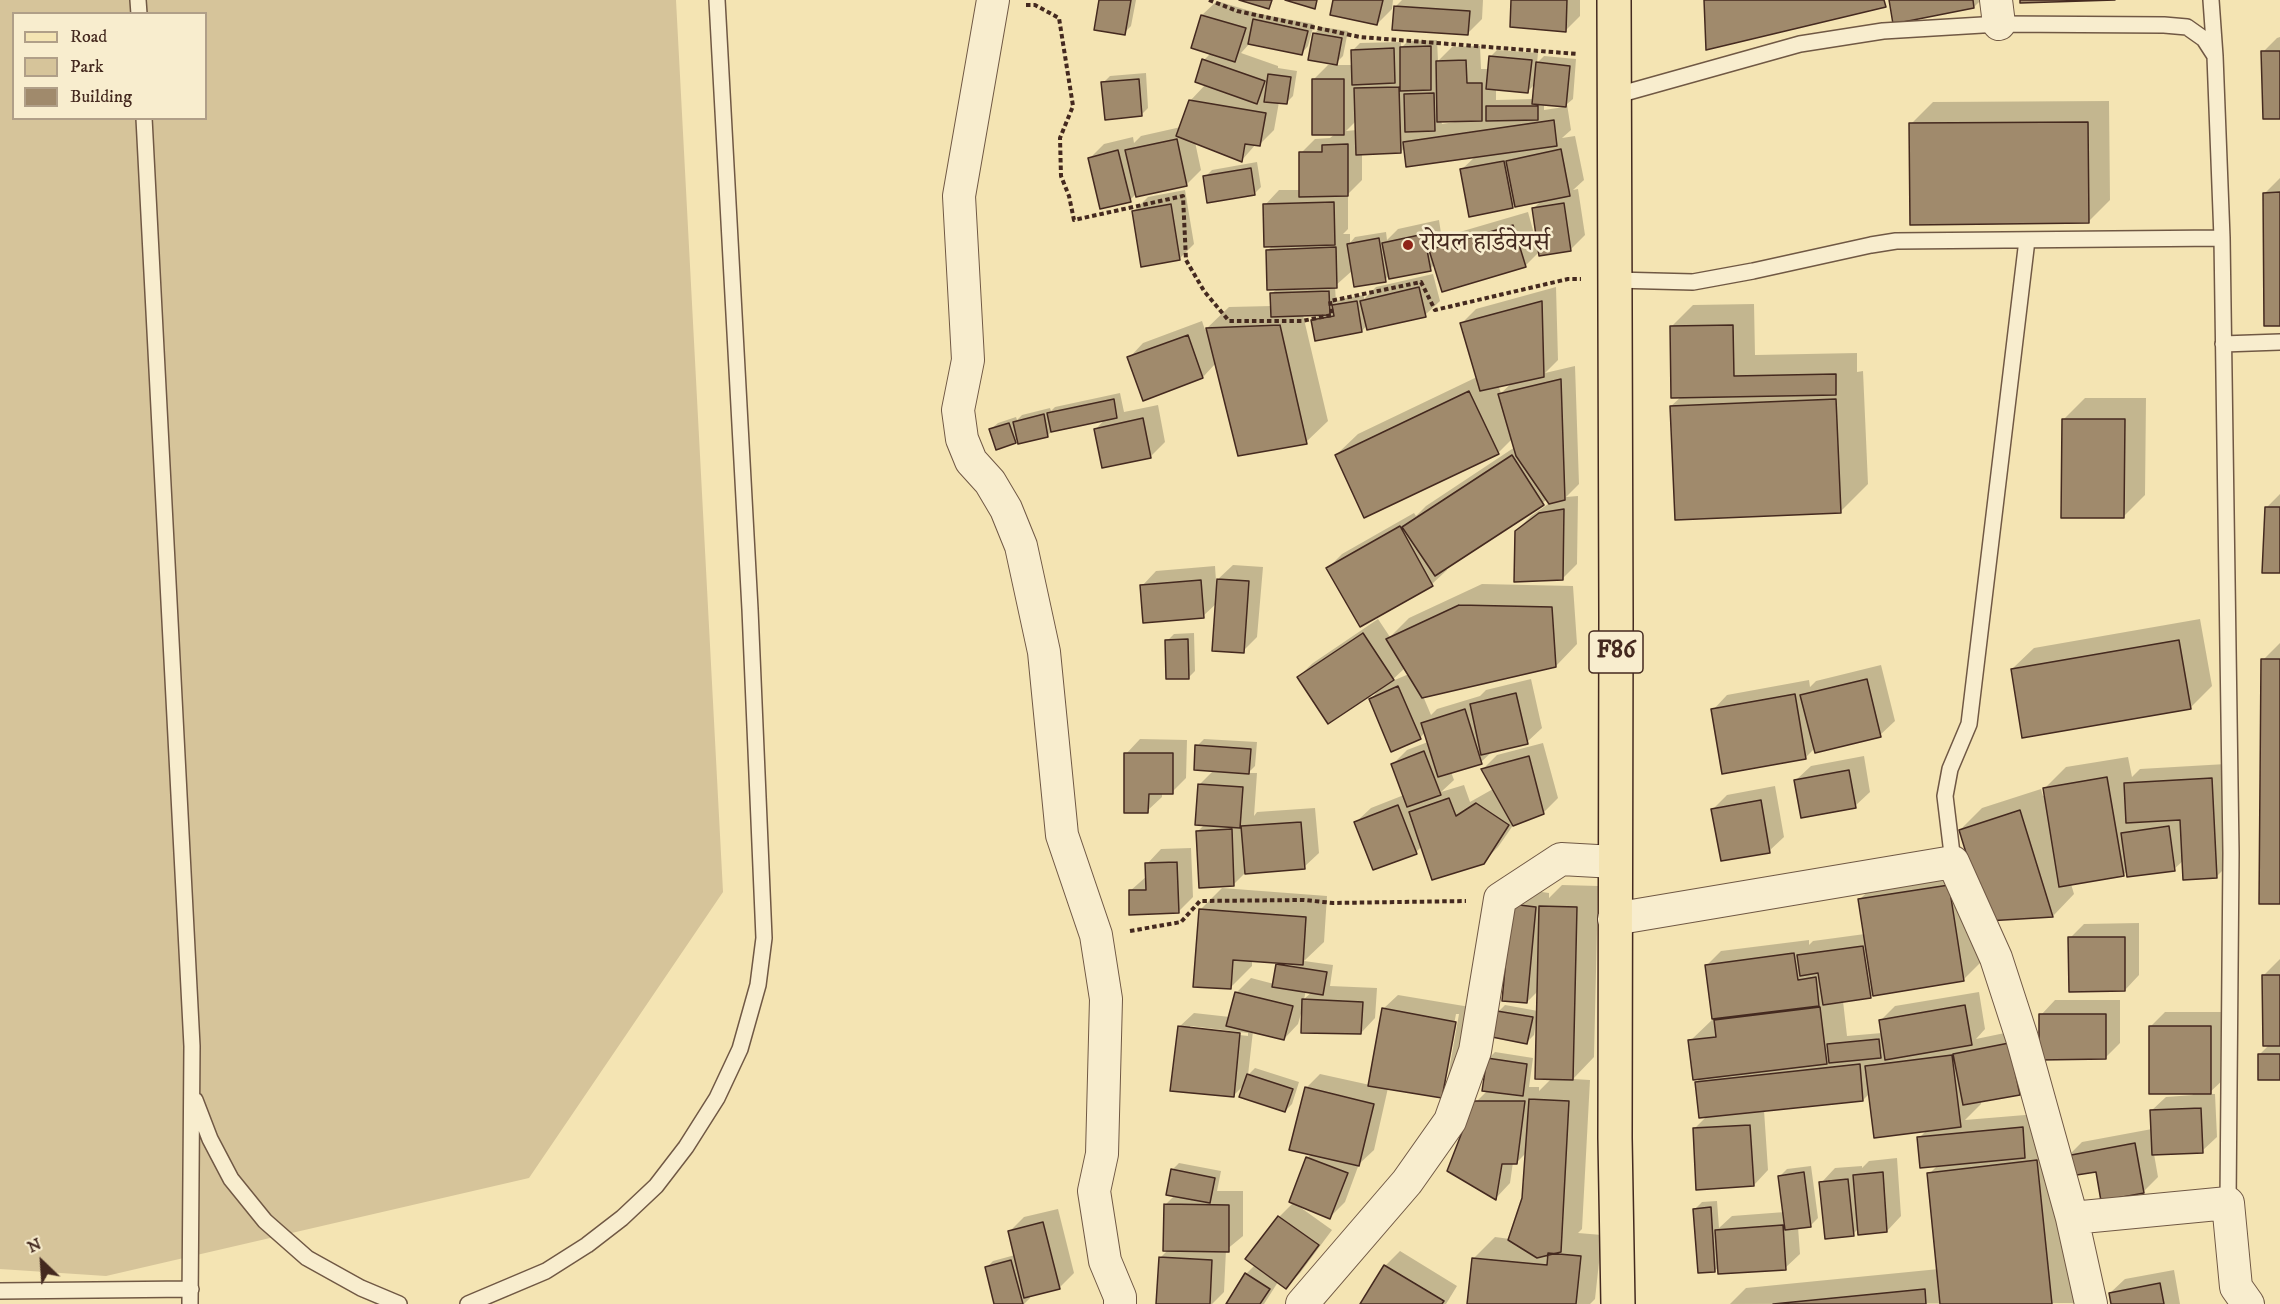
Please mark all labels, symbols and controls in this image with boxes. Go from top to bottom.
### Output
legend [12,12,207,120]
text: Road [70,26,107,48]
text: Park [70,56,104,78]
text: Building [70,86,132,108]
place label: रोयल हार्डवेयर्स [1420,229,1550,261]
marker: रोयल हार्डवेयर्स [1401,238,1415,252]
road number: F86 [1589,631,1643,673]
north arrow [12,1232,72,1292]
text: N [24,1234,45,1258]

